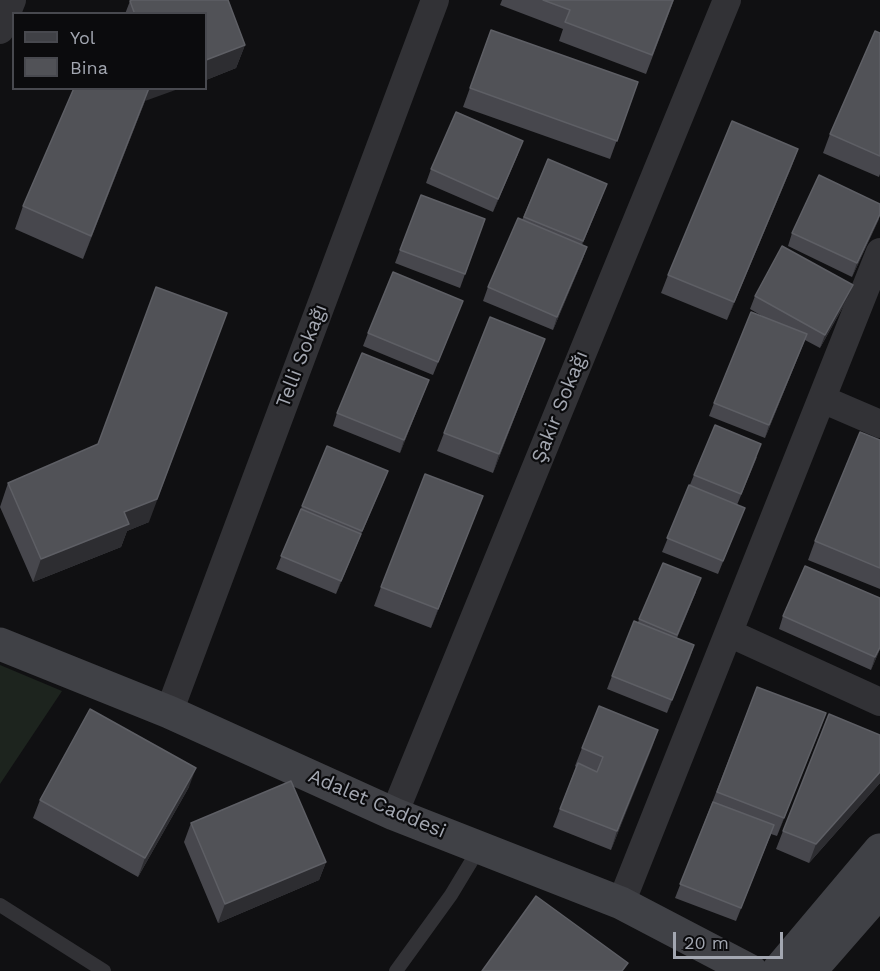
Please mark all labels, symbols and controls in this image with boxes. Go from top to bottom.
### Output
legend [12,12,207,90]
text: Yol [70,27,95,48]
text: Bina [70,57,108,78]
street label: Telli Sokağı [271,301,333,411]
street label: Şakir Sokağı [527,347,593,467]
street label: Adalet Caddesi [305,764,449,844]
scale bar [676,920,786,958]
text: 20 m [684,932,729,953]

